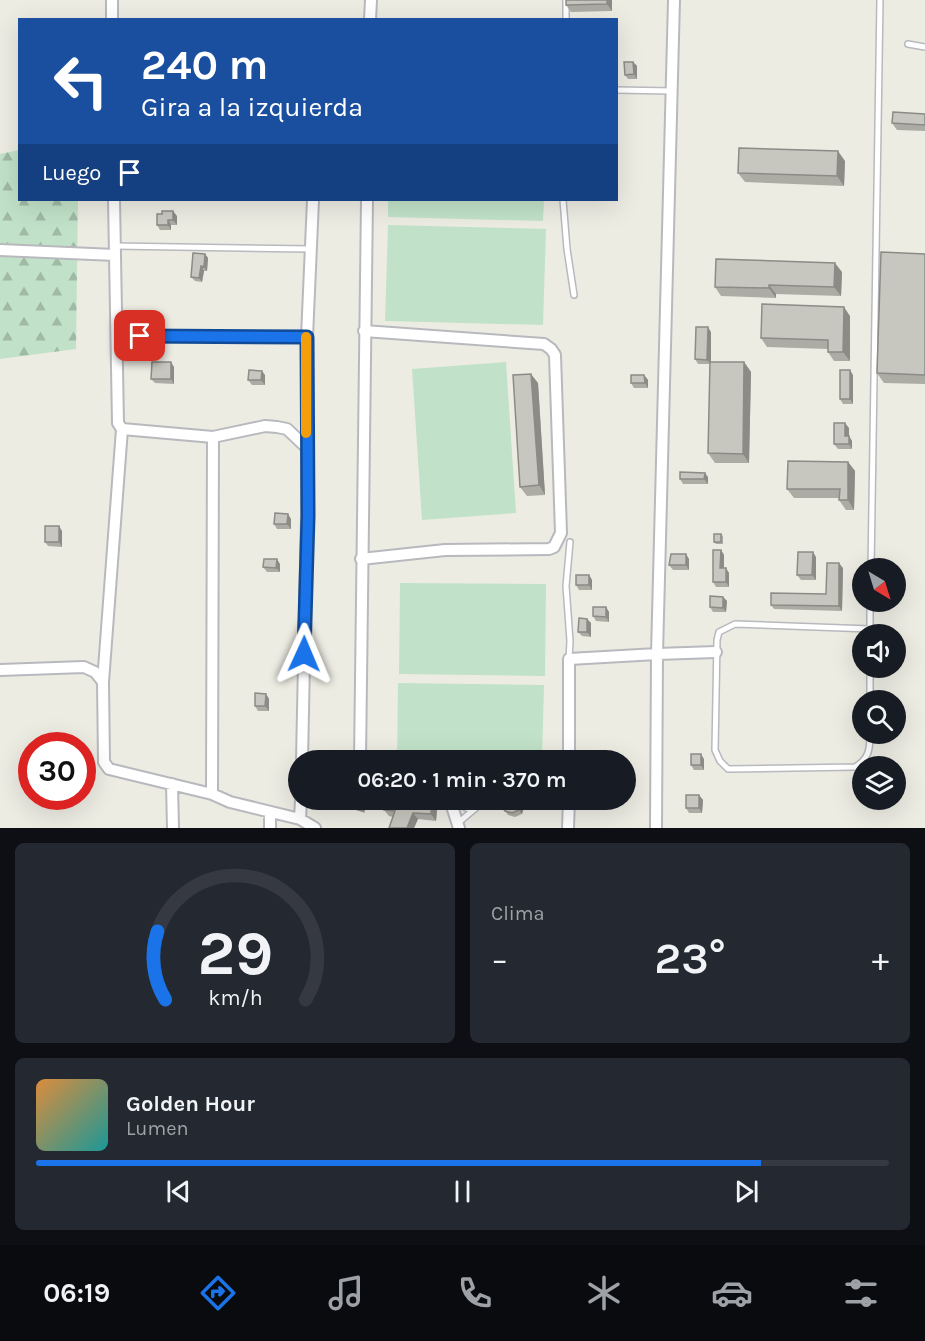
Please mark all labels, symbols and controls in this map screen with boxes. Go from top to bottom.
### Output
text: 240 m [141,40,268,90]
icon: left [42,42,120,120]
text: Gira a la izquierda [141,91,363,123]
icon: arrive [113,156,146,189]
text: Luego [42,160,101,186]
pin [114,310,165,361]
icon: arrive [123,319,156,352]
north arrow [852,558,906,612]
map controls [852,558,906,810]
position arrow [272,622,336,686]
button: sound [852,624,906,678]
button: search [852,690,906,744]
speed limit sign: 30 [18,732,96,810]
button: layers [852,756,906,810]
text: 06:20 · 1 min · 370 m [357,767,567,793]
text: Clima [491,902,545,925]
text: 29 [197,917,273,990]
text: 23° [654,932,726,984]
text: − [491,940,508,978]
text: + [872,940,889,978]
text: km/h [208,985,262,1010]
text: Golden Hour [126,1091,255,1117]
text: Lumen [126,1117,189,1140]
icon: previous [162,1175,195,1208]
icon: pause [446,1175,479,1208]
icon: next [730,1175,763,1208]
icon: directions [197,1272,239,1314]
icon: music [325,1272,367,1314]
icon: phone [454,1272,496,1314]
icon: climate [583,1272,625,1314]
icon: car [711,1272,753,1314]
icon: filters [840,1272,882,1314]
text: 06:19 [43,1277,110,1309]

